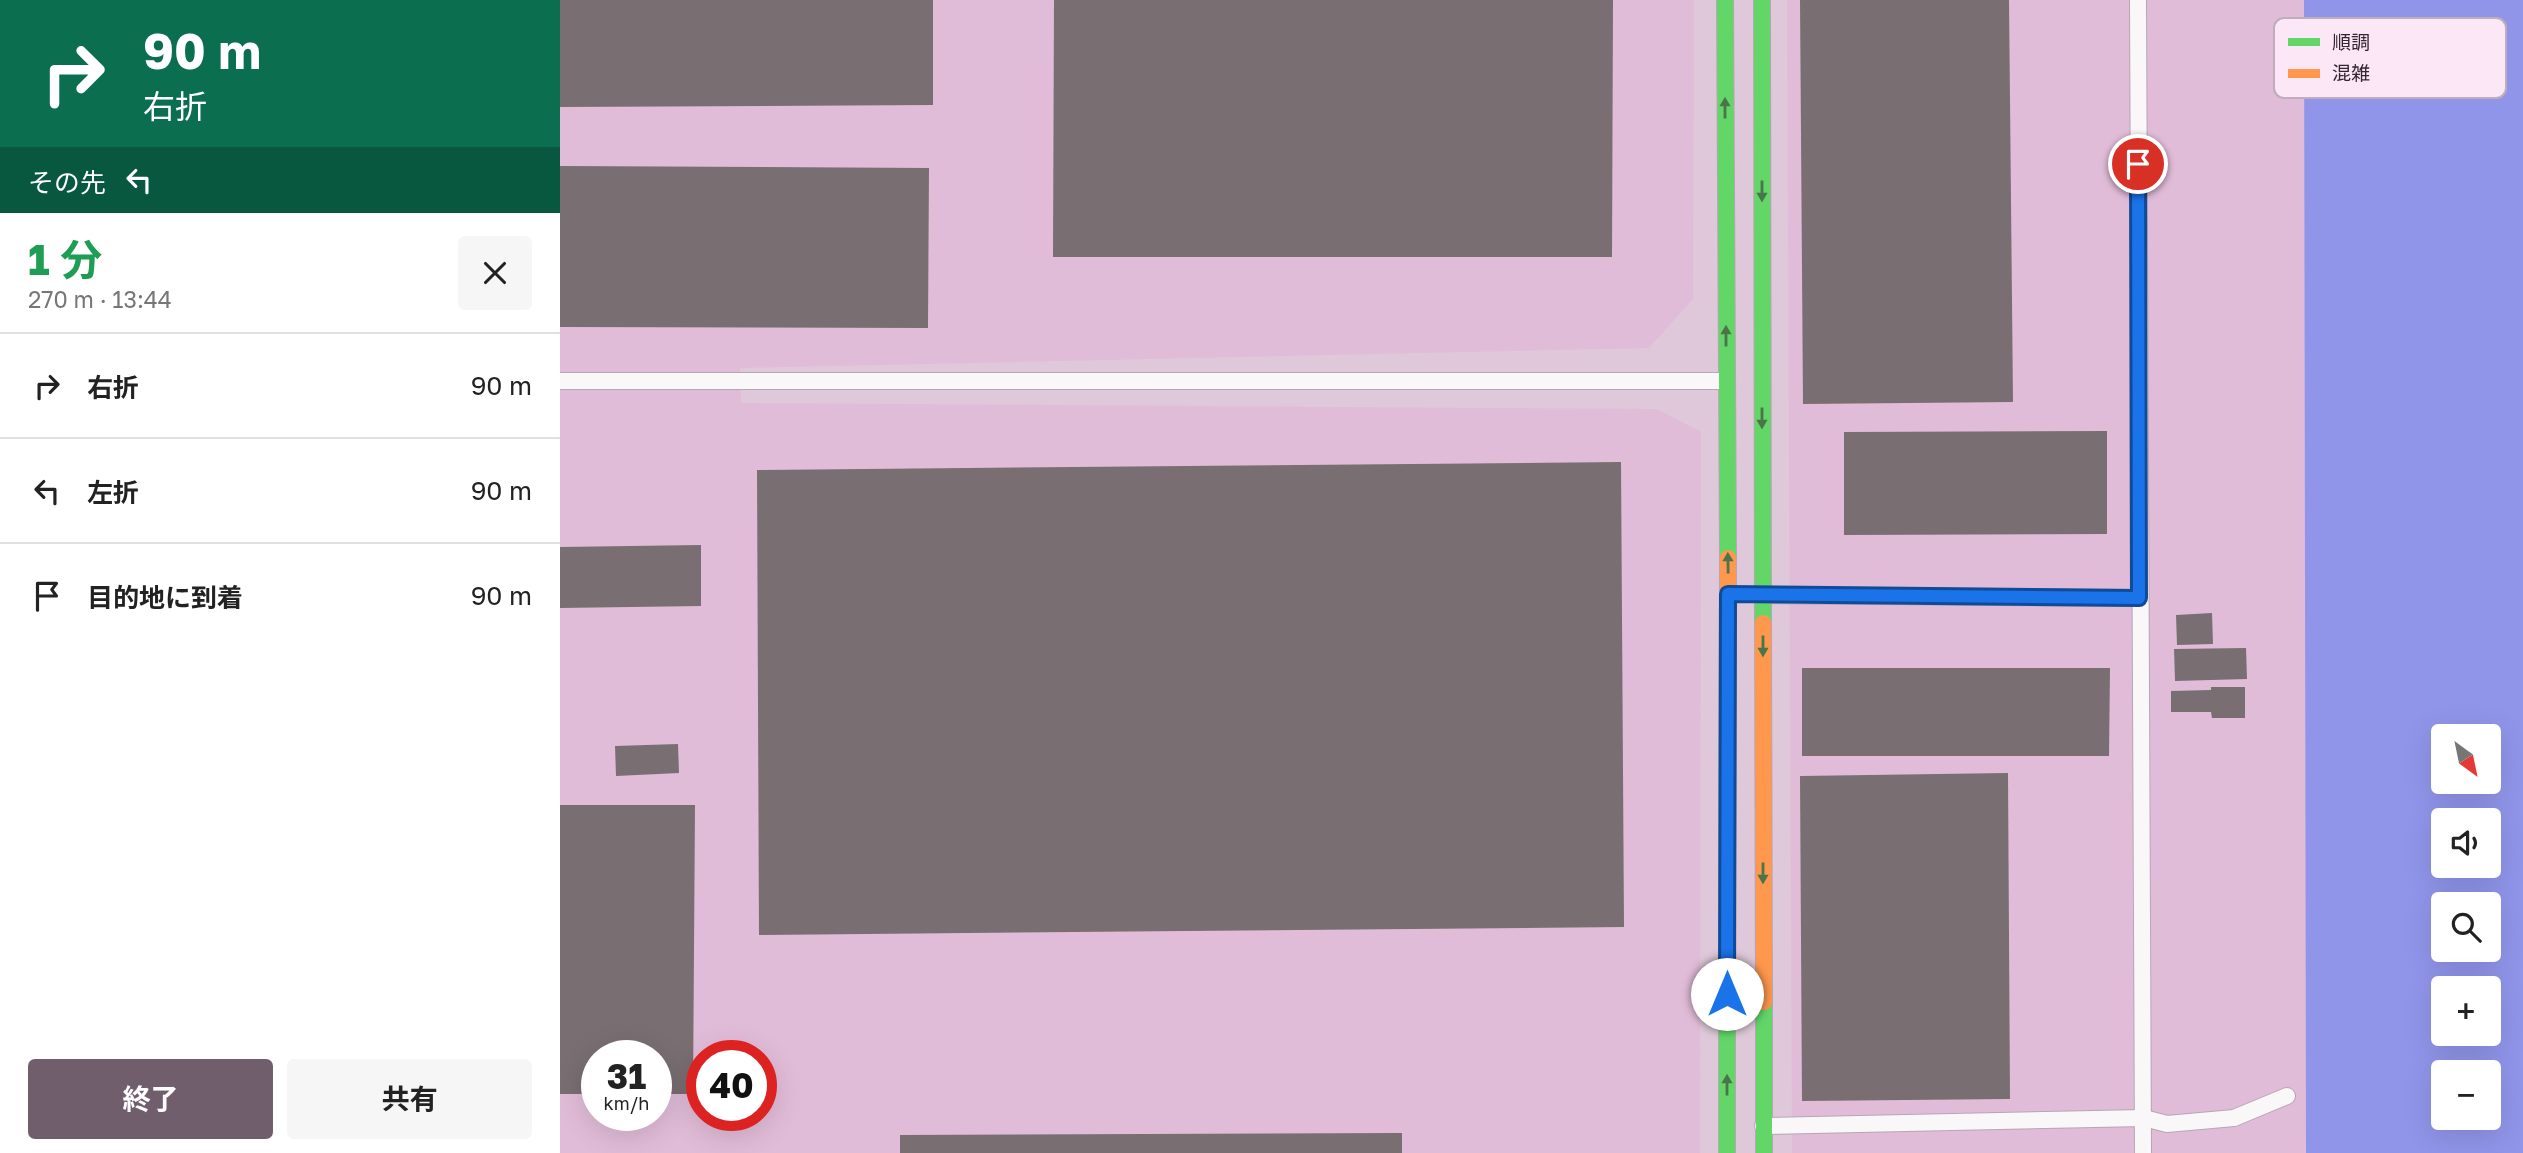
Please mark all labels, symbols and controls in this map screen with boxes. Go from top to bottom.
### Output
legend [2274,18,2506,98]
text: 90 m [143,21,261,80]
icon: right [28,28,119,119]
text: 順調 [2332,30,2370,53]
text: 混雑 [2332,61,2370,84]
text: 右折 [143,87,207,125]
one-way arrow [1719,97,1731,119]
pin [2108,134,2168,194]
icon: arrive [2119,145,2157,183]
icon: left [120,161,158,199]
text: その先 [28,167,106,198]
one-way arrow [1756,180,1768,202]
text: 1 分 [28,234,102,284]
button: close [458,236,532,310]
text: 270 m · 13:44 [28,285,172,313]
one-way arrow [1720,325,1732,347]
icon: right [28,367,66,405]
text: 90 m [471,370,532,401]
text: 右折 [87,372,139,403]
one-way arrow [1756,407,1768,429]
icon: left [28,472,66,510]
text: 90 m [471,475,532,506]
text: 左折 [87,477,139,508]
one-way arrow [1722,552,1734,574]
icon: arrive [28,577,66,615]
text: 90 m [471,580,532,611]
text: 目的地に到着 [87,582,243,613]
one-way arrow [1757,635,1769,657]
north arrow [2431,724,2501,794]
map controls [2431,724,2501,1130]
button: sound [2431,808,2501,878]
one-way arrow [1757,862,1769,884]
button: search [2431,892,2501,962]
position arrow [1690,957,1764,1031]
button: + [2431,976,2501,1046]
speed limit sign: 40 [686,1040,777,1131]
text: 31 [607,1055,646,1097]
button: 終了 [28,1059,273,1139]
button: 共有 [287,1059,532,1139]
button: − [2431,1060,2501,1130]
one-way arrow [1721,1074,1733,1096]
text: km/h [604,1092,649,1114]

